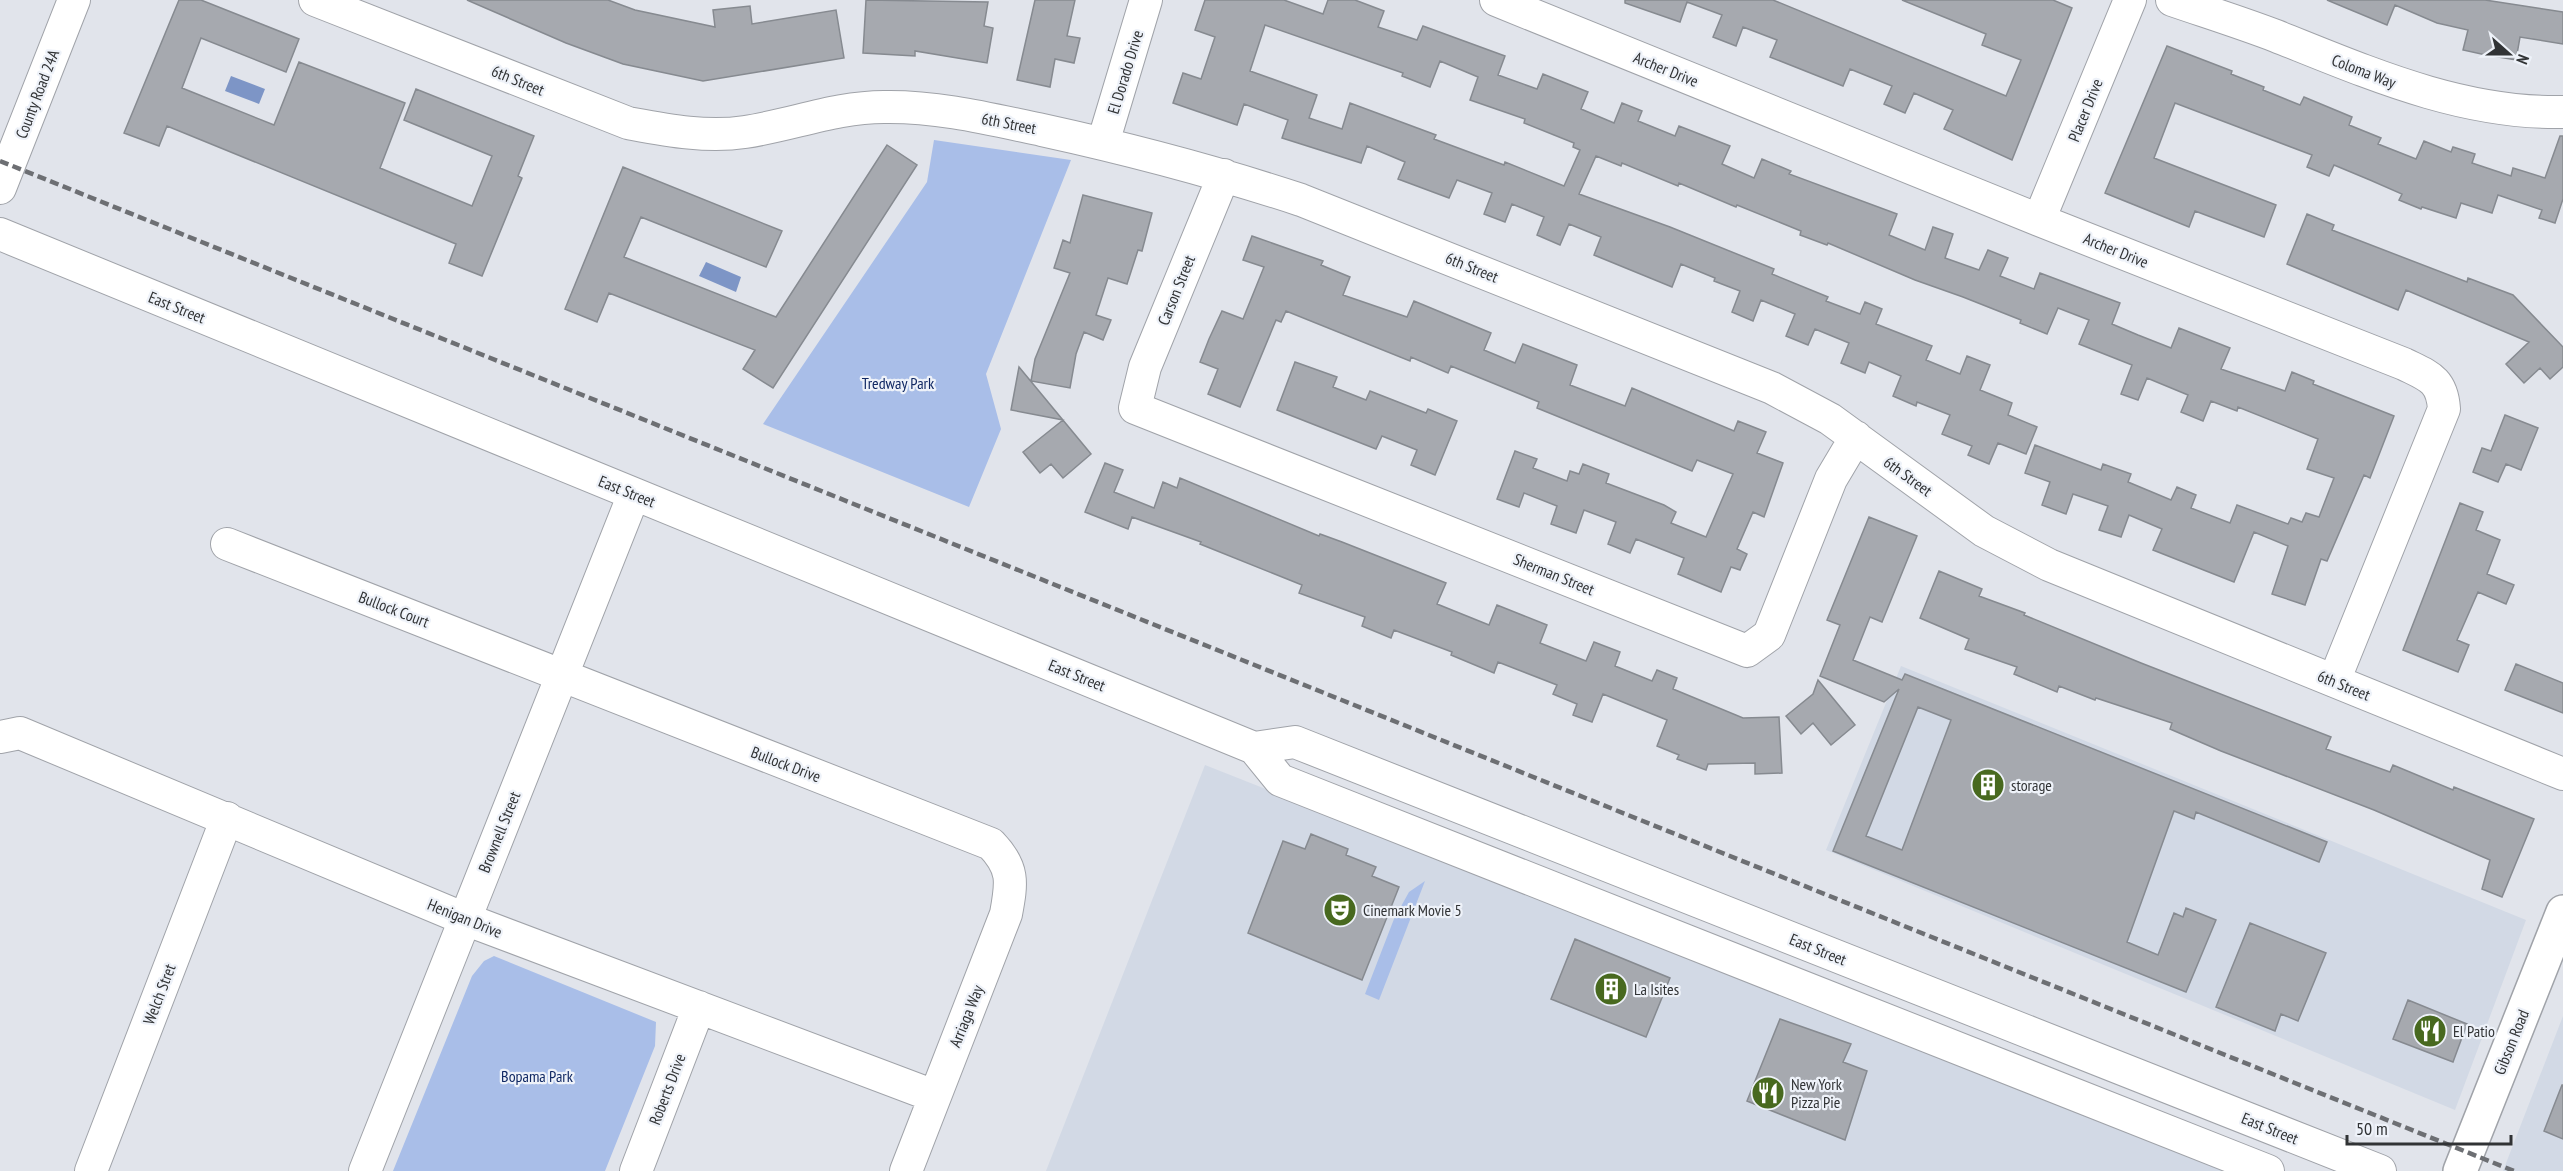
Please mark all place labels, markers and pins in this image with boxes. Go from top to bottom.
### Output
building icon: storage [1970,767,2006,803]
place label: storage [2011,775,2052,795]
theatre icon: Cinemark Movie 5 [1322,892,1358,928]
place label: Cinemark Movie 5 [1363,900,1462,920]
building icon: La Isites [1593,971,1629,1007]
place label: La Isites [1634,979,1679,999]
restaurant icon: El Patio [2412,1013,2448,1049]
place label: El Patio [2453,1021,2495,1041]
place label: New York Pizza Pie [1791,1074,1843,1112]
restaurant icon: New York Pizza Pie [1750,1075,1786,1111]

